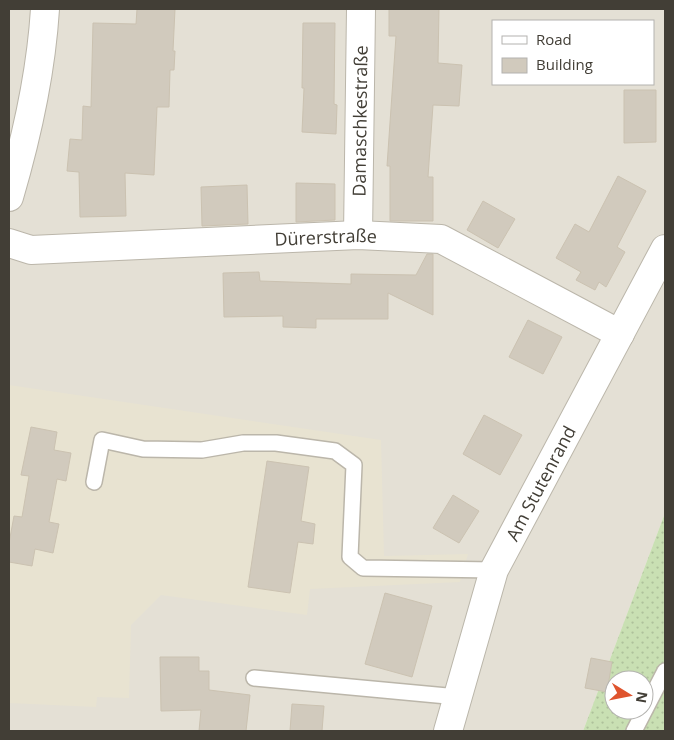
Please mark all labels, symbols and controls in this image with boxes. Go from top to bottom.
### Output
legend [492,20,654,85]
text: Road [536,29,572,49]
street label: Damaschkestraße [347,45,373,197]
text: Building [536,54,593,74]
street label: Dürerstraße [274,223,377,251]
street label: Am Stutenrand [500,421,581,545]
north arrow [604,670,654,720]
text: N [632,690,653,705]

